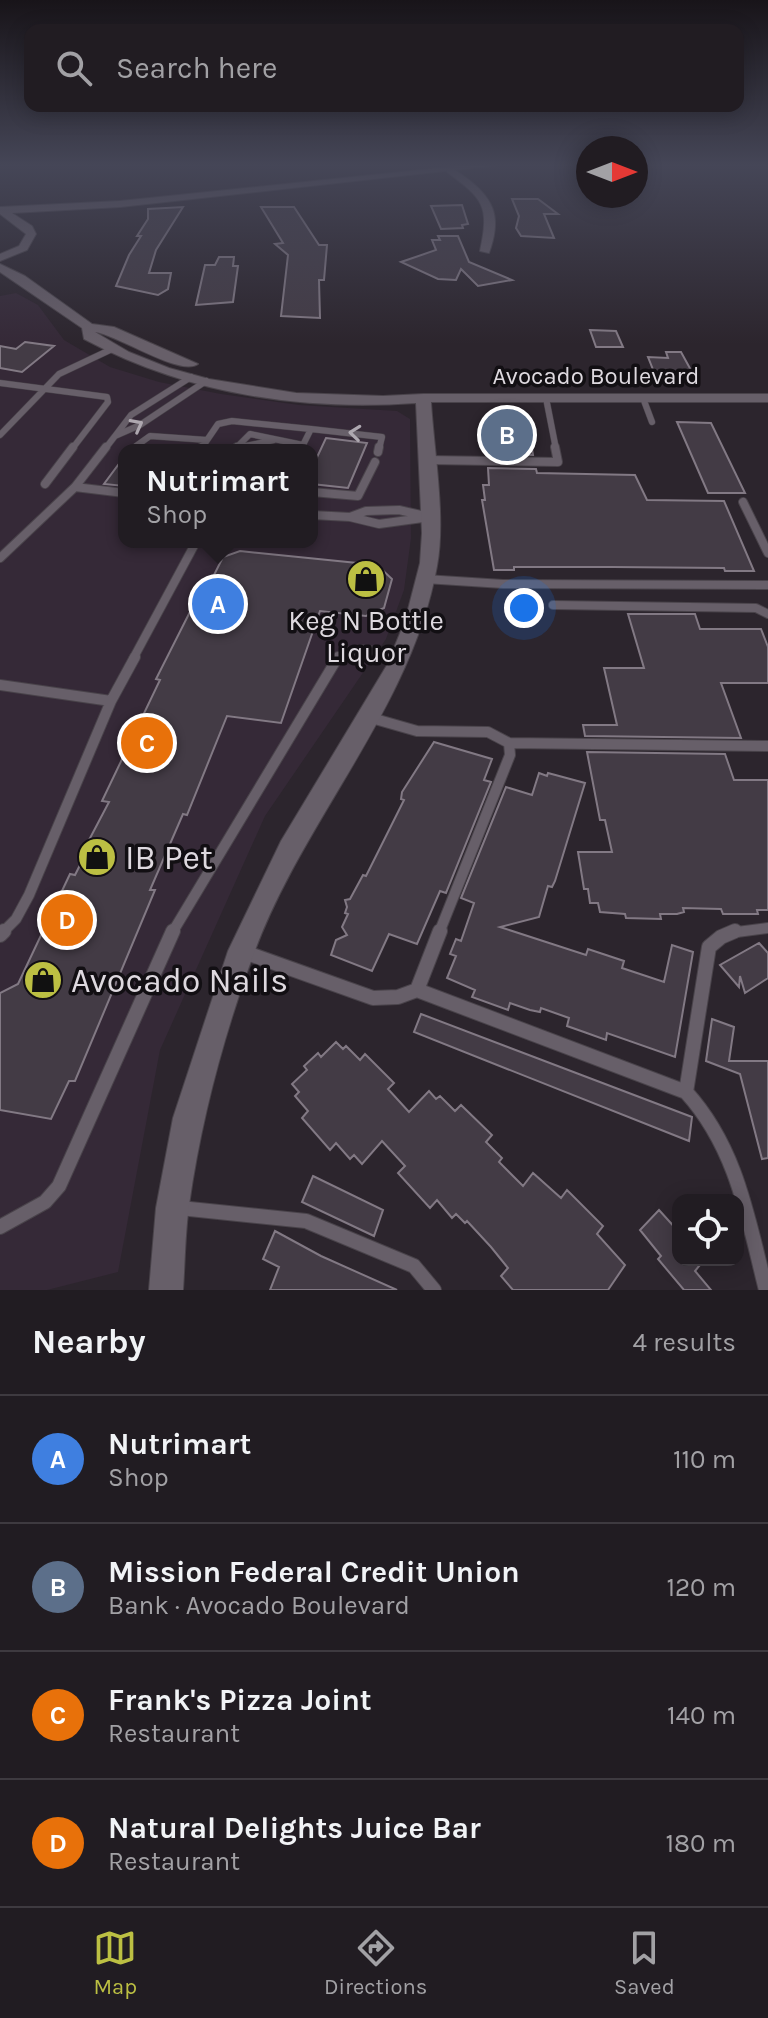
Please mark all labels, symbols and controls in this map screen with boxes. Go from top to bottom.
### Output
search box [24,24,744,112]
icon: search [52,46,96,90]
text: Search here [116,50,277,86]
north arrow [576,136,648,208]
street label: Avocado Boulevard [493,362,699,390]
pin: B [481,405,533,465]
one-way arrow [129,419,143,435]
one-way arrow [348,425,361,442]
popup [118,444,318,548]
text: Nutrimart [146,463,290,499]
text: Shop [146,499,207,530]
shop icon: Keg N Bottle Liquor [345,558,387,600]
pin: A [192,574,244,634]
your location [504,588,544,628]
place label: Keg N Bottle Liquor [288,604,444,669]
pin: C [121,713,173,773]
shop icon: IB Pet [76,836,118,878]
place label: IB Pet [125,838,213,878]
pin: D [41,890,93,950]
shop icon: Avocado Nails [22,959,64,1001]
place label: Avocado Nails [71,961,288,1001]
map controls [672,1194,744,1266]
button: locate [672,1194,744,1266]
text: Nearby [32,1322,146,1362]
text: 4 results [632,1327,736,1358]
text: Nutrimart [108,1426,251,1462]
text: A [50,1444,66,1475]
text: 110 m [673,1444,736,1475]
text: Shop [108,1462,169,1493]
text: Mission Federal Credit Union [108,1554,520,1590]
text: B [50,1572,66,1603]
text: 120 m [666,1572,736,1603]
text: Bank · Avocado Boulevard [108,1590,410,1621]
text: Frank's Pizza Joint [108,1682,372,1718]
text: C [50,1700,66,1731]
text: 140 m [667,1700,736,1731]
text: Restaurant [108,1718,240,1749]
text: Natural Delights Juice Bar [108,1810,481,1846]
text: D [49,1828,67,1859]
text: 180 m [666,1828,736,1859]
text: Restaurant [108,1846,240,1877]
tab: Map [93,1926,137,2000]
tab: Directions [324,1926,427,2000]
tab: Saved [614,1926,675,2000]

